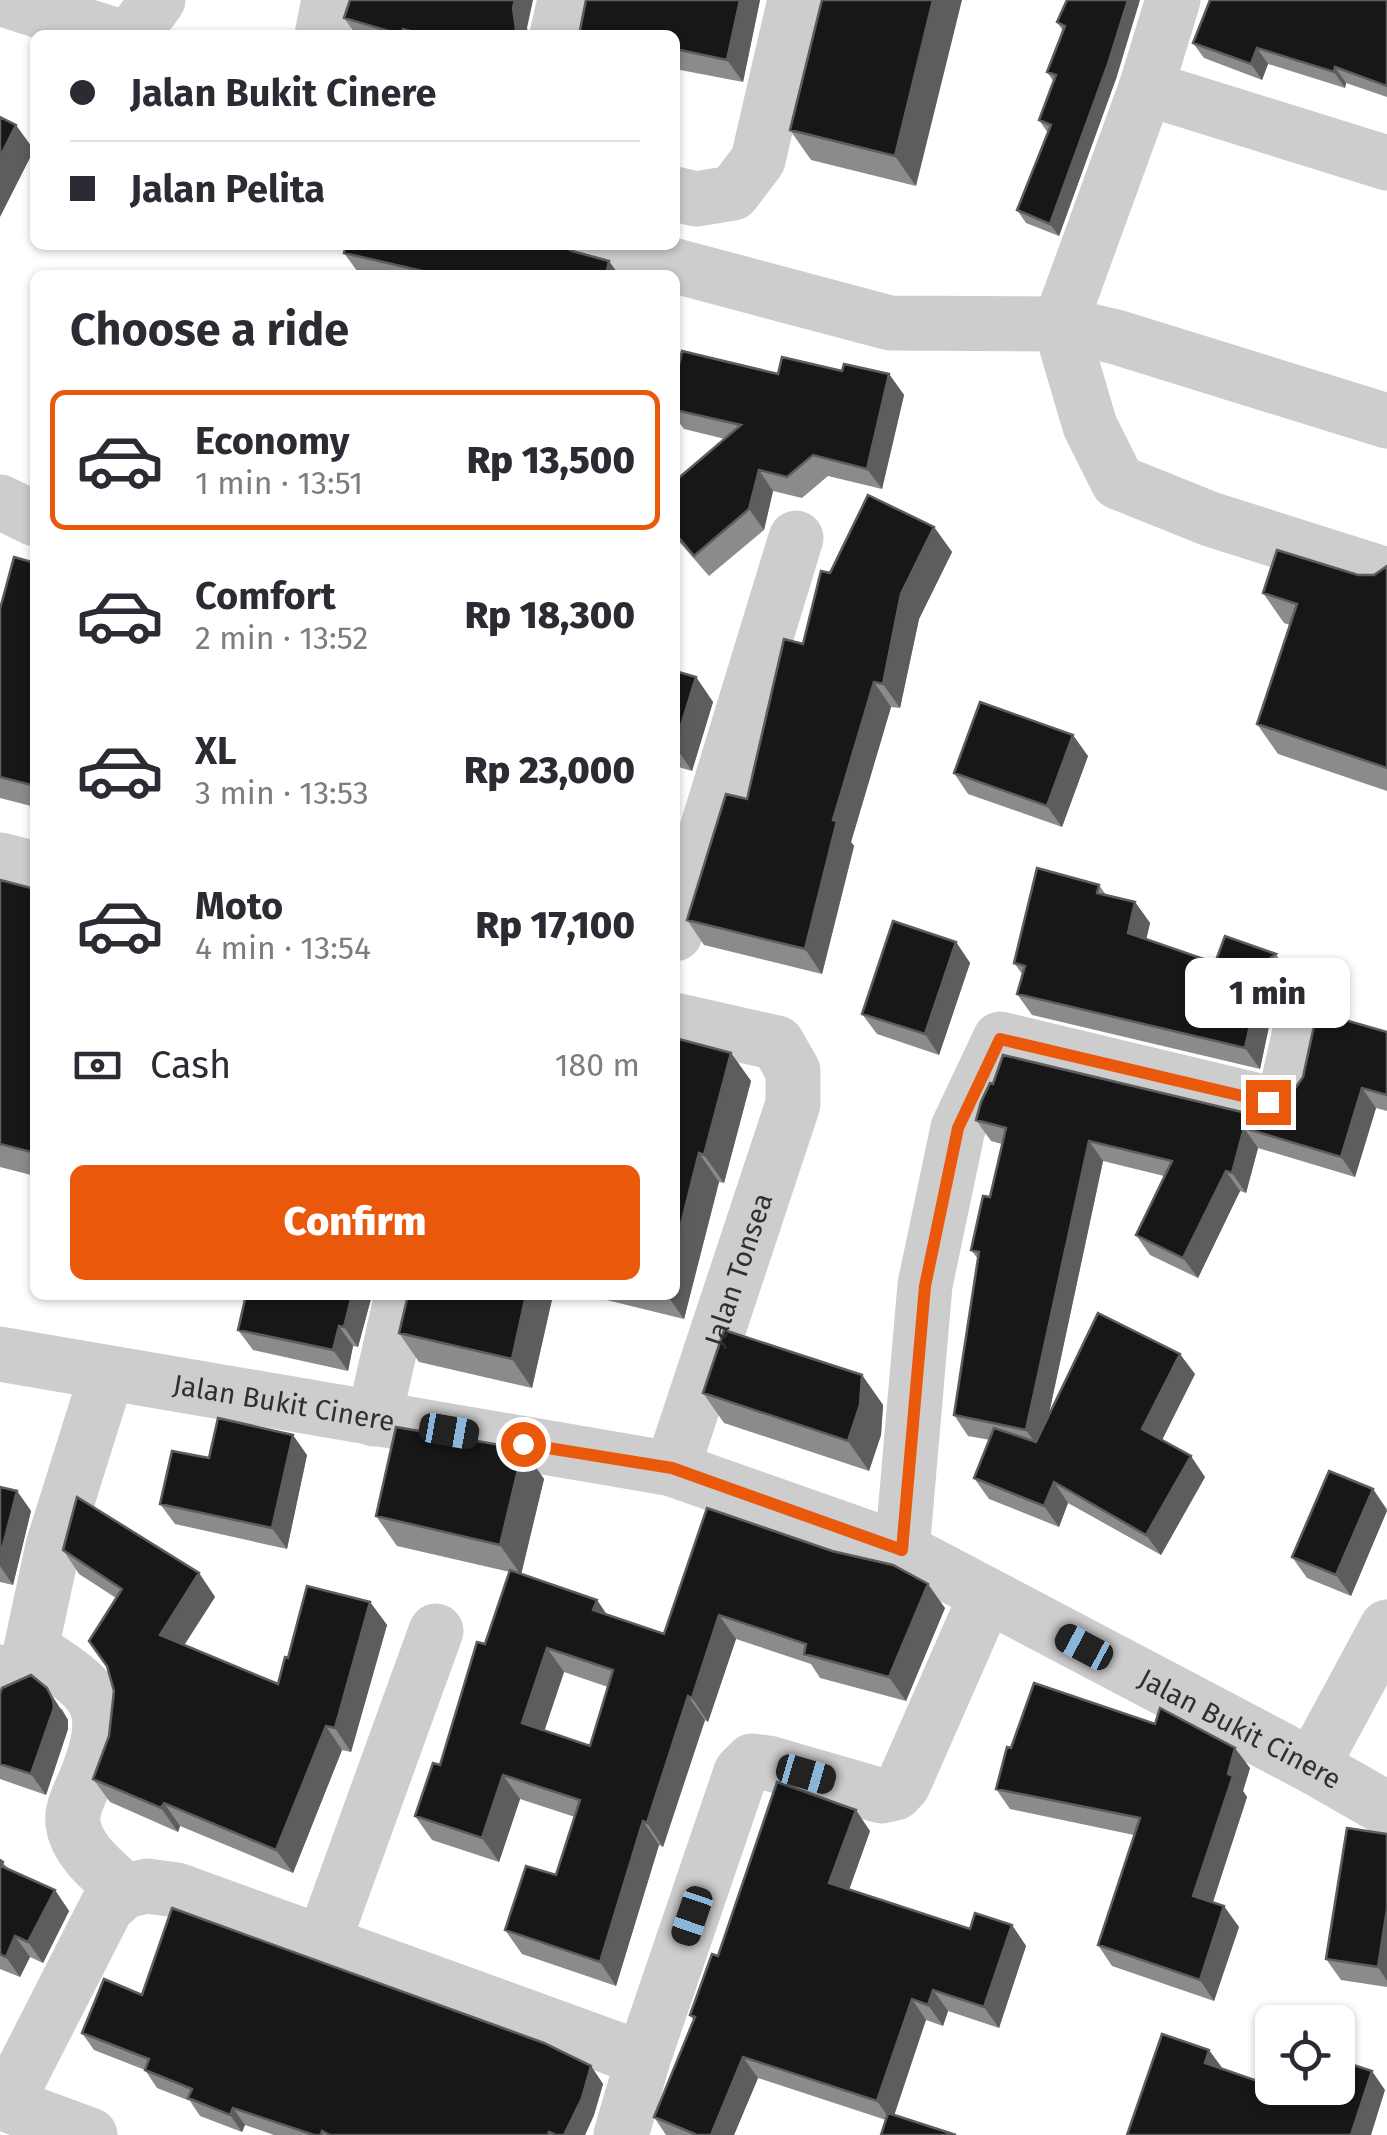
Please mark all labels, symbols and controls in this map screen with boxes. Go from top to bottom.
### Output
text: Jalan Bukit Cinere [130,70,436,116]
text: Jalan Pelita [130,166,325,212]
text: Choose a ride [70,303,349,357]
icon: car [75,415,165,505]
text: Economy [195,418,350,464]
text: Rp 13,500 [467,437,635,483]
text: 1 min · 13:51 [195,464,363,502]
icon: car [75,570,165,660]
text: Comfort [195,573,336,619]
text: Rp 18,300 [465,592,635,638]
text: 2 min · 13:52 [195,619,368,657]
icon: car [75,725,165,815]
text: XL [195,728,237,774]
text: Rp 23,000 [464,747,635,793]
text: 3 min · 13:53 [195,774,369,812]
icon: car [75,880,165,970]
text: Moto [195,883,283,929]
text: Rp 17,100 [476,902,635,948]
text: 4 min · 13:54 [195,929,371,967]
callout: 1 min [1186,957,1350,1027]
text: 1 min [1229,974,1306,1012]
icon: cash [70,1038,125,1093]
text: Cash [150,1042,231,1088]
text: 180 m [555,1046,640,1084]
route end [1246,1080,1291,1125]
button: Confirm [70,1165,640,1280]
street label: Jalan Tonsea [697,1189,779,1351]
street label: Jalan Bukit Cinere [171,1367,397,1438]
car [417,1411,481,1451]
route start [501,1422,546,1467]
car [1050,1620,1118,1674]
street label: Jalan Bukit Cinere [1133,1661,1347,1796]
car [773,1751,839,1797]
car [668,1883,716,1949]
map controls [1255,2005,1355,2105]
button: locate [1255,2005,1355,2105]

